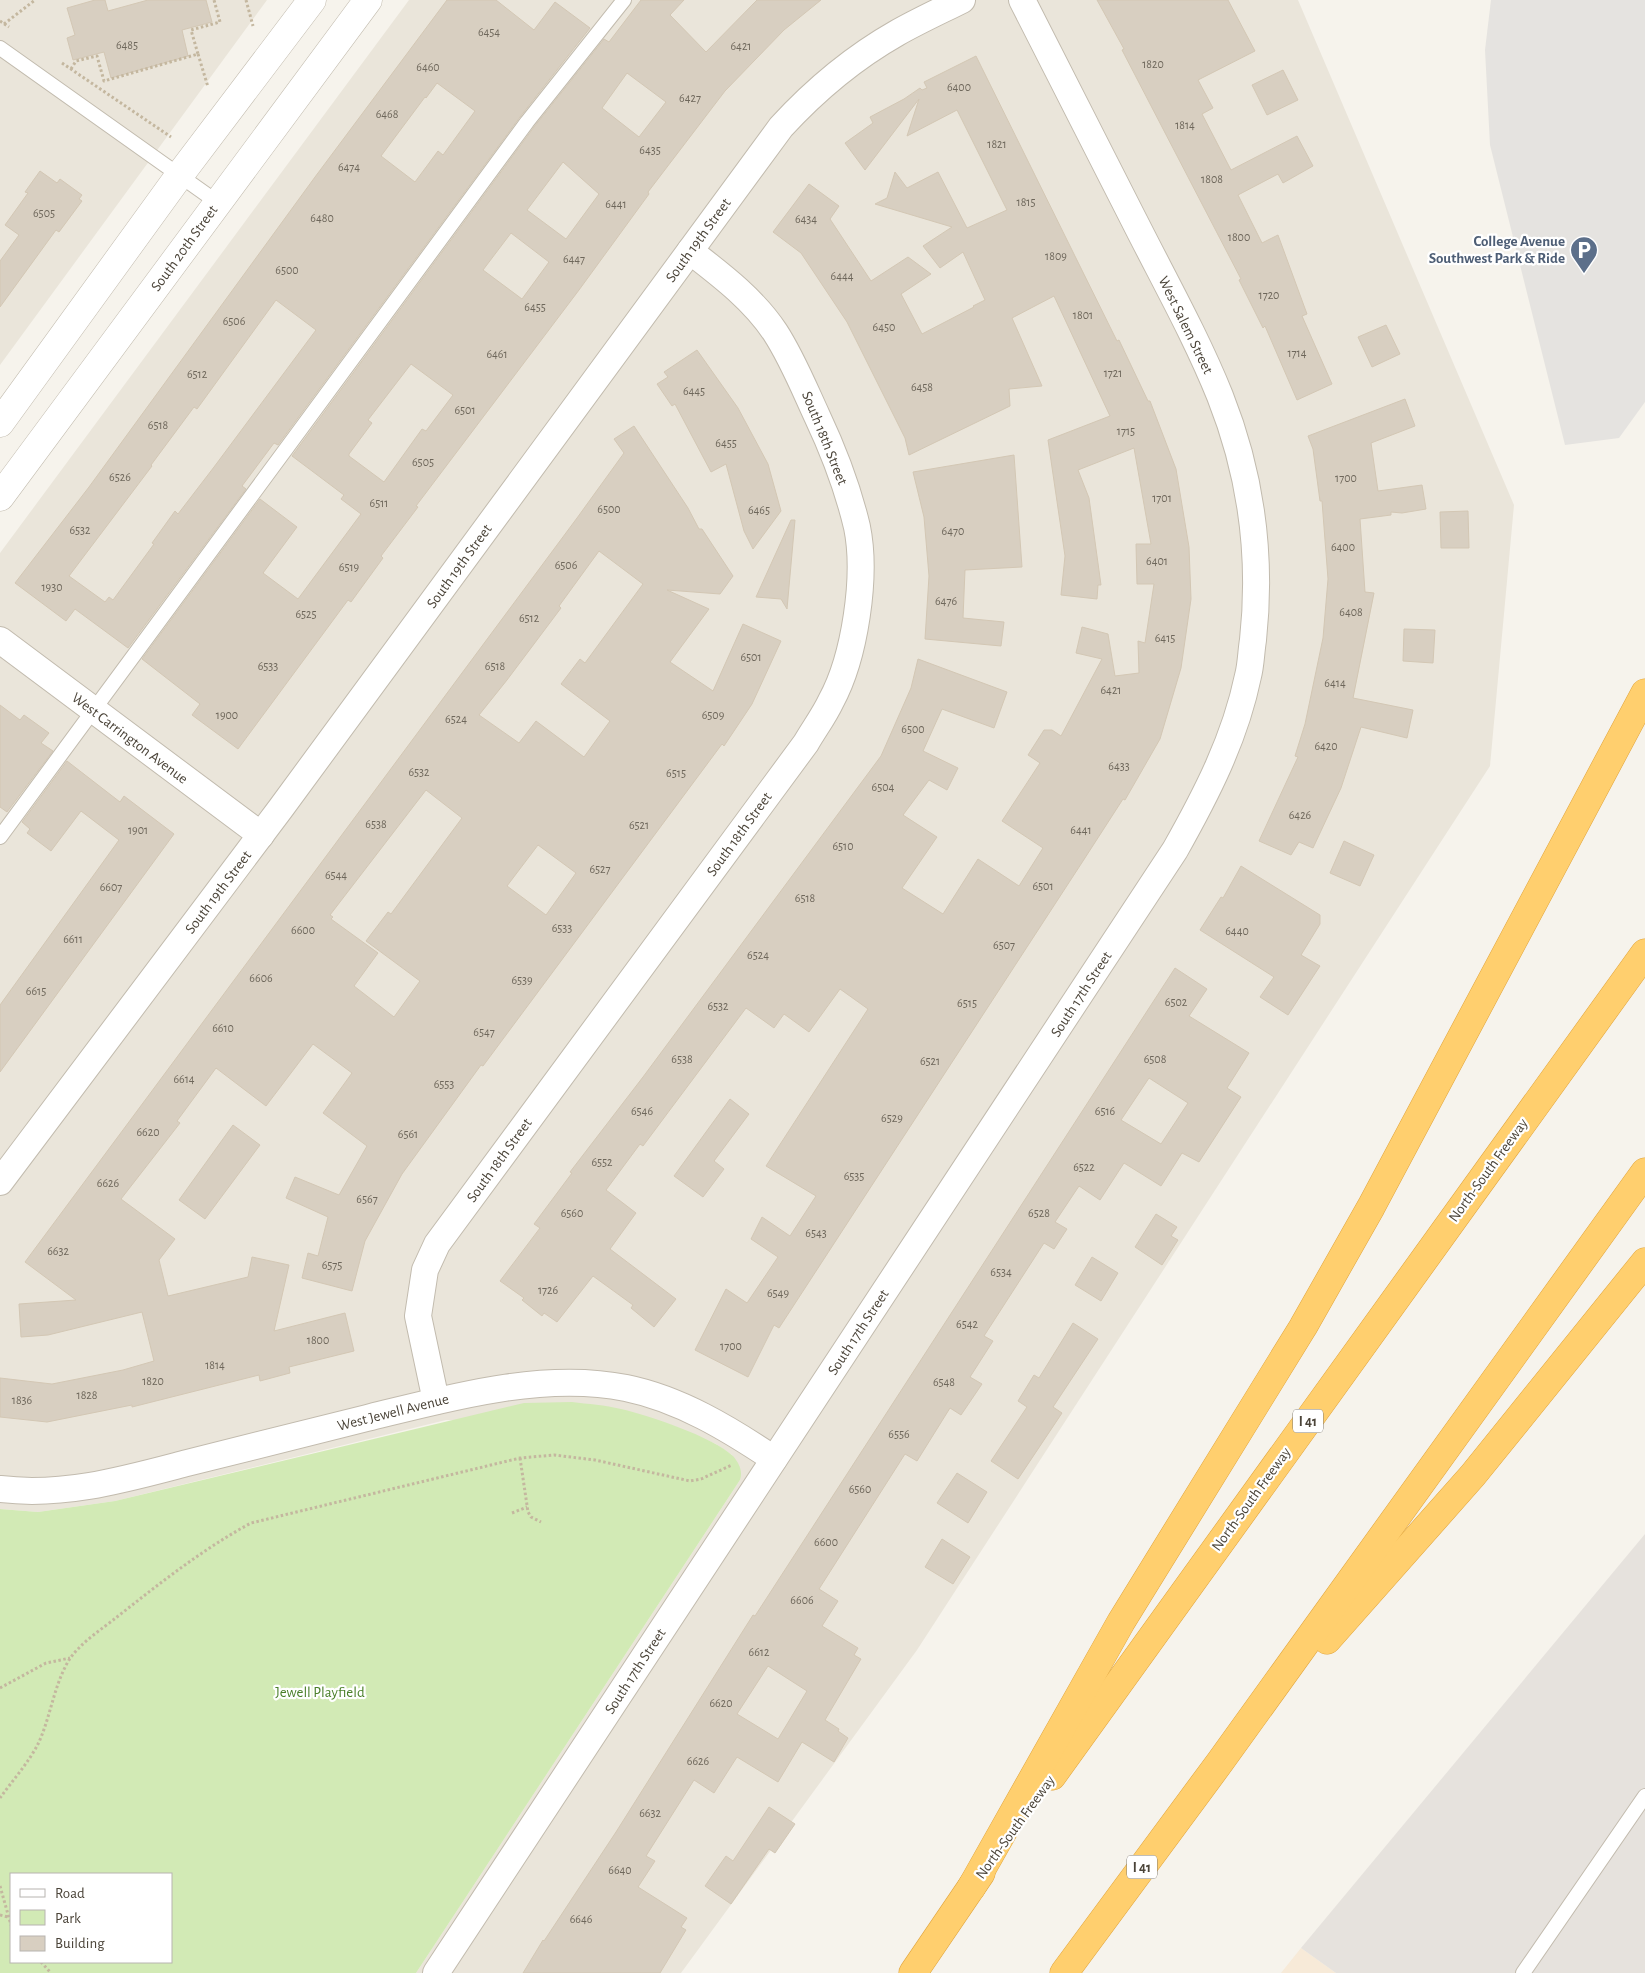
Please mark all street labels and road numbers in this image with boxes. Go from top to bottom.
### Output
street label: South 19th Street [663,195,734,285]
street label: South 20th Street [148,202,221,294]
street label: West Salem Street [1155,274,1216,377]
street label: South 18th Street [799,389,850,487]
street label: South 19th Street [424,521,495,611]
street label: West Carrington Avenue [69,690,191,787]
street label: South 18th Street [704,789,775,879]
street label: South 19th Street [182,848,254,937]
street label: South 17th Street [1048,949,1115,1040]
street label: South 18th Street [464,1115,535,1205]
street label: North-South Freeway [1446,1115,1531,1225]
street label: South 17th Street [825,1287,892,1378]
street label: West Jewell Avenue [336,1391,450,1434]
road number: I 41 [1293,1410,1323,1432]
street label: North-South Freeway [1209,1444,1294,1554]
street label: South 17th Street [602,1626,669,1717]
street label: North-South Freeway [973,1772,1058,1882]
road number: I 41 [1127,1855,1157,1878]

